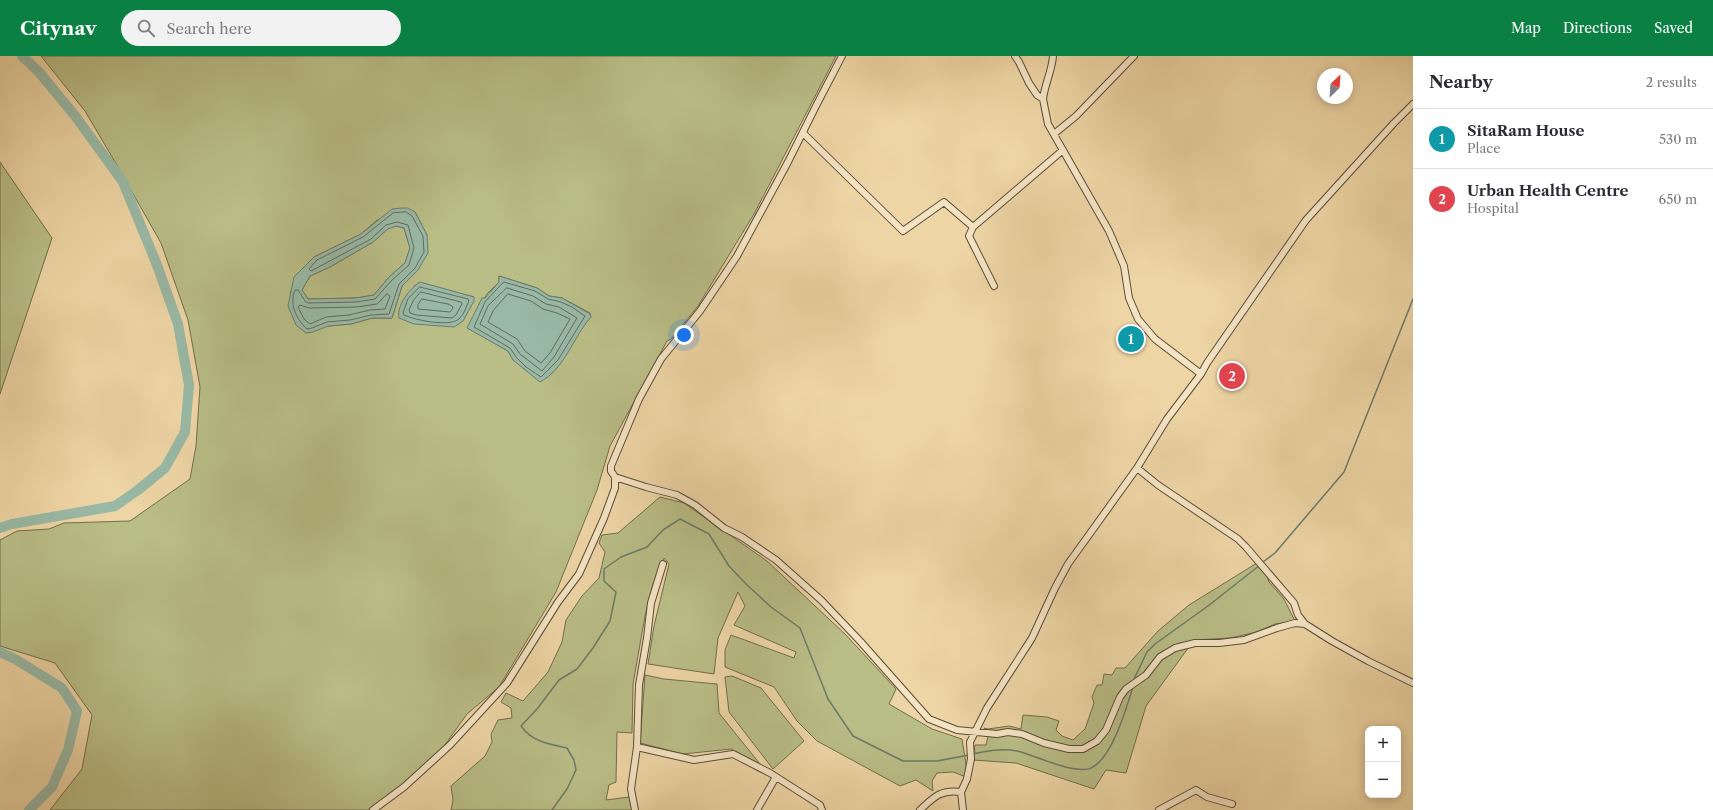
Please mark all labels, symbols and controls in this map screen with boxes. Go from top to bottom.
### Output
search box [121,10,401,46]
text: Citynav [20,17,97,40]
icon: search [135,17,157,39]
text: Search here [167,19,252,38]
text: Map [1511,19,1541,37]
text: Directions [1563,19,1632,37]
text: Saved [1654,19,1693,37]
north arrow [1317,68,1353,104]
text: Nearby [1429,72,1493,92]
text: 2 results [1646,74,1697,90]
text: SitaRam House [1467,121,1584,140]
text: 1 [1439,131,1445,147]
text: 530 m [1659,131,1697,147]
text: Place [1467,140,1500,156]
text: Urban Health Centre [1467,181,1628,200]
text: 2 [1438,191,1446,207]
text: 650 m [1659,191,1697,207]
text: Hospital [1467,200,1519,216]
pin: 1 [1118,324,1144,354]
your location [674,325,694,345]
pin: 2 [1219,361,1245,391]
map controls [1365,726,1401,798]
button: + [1365,726,1401,762]
button: − [1365,762,1401,798]

